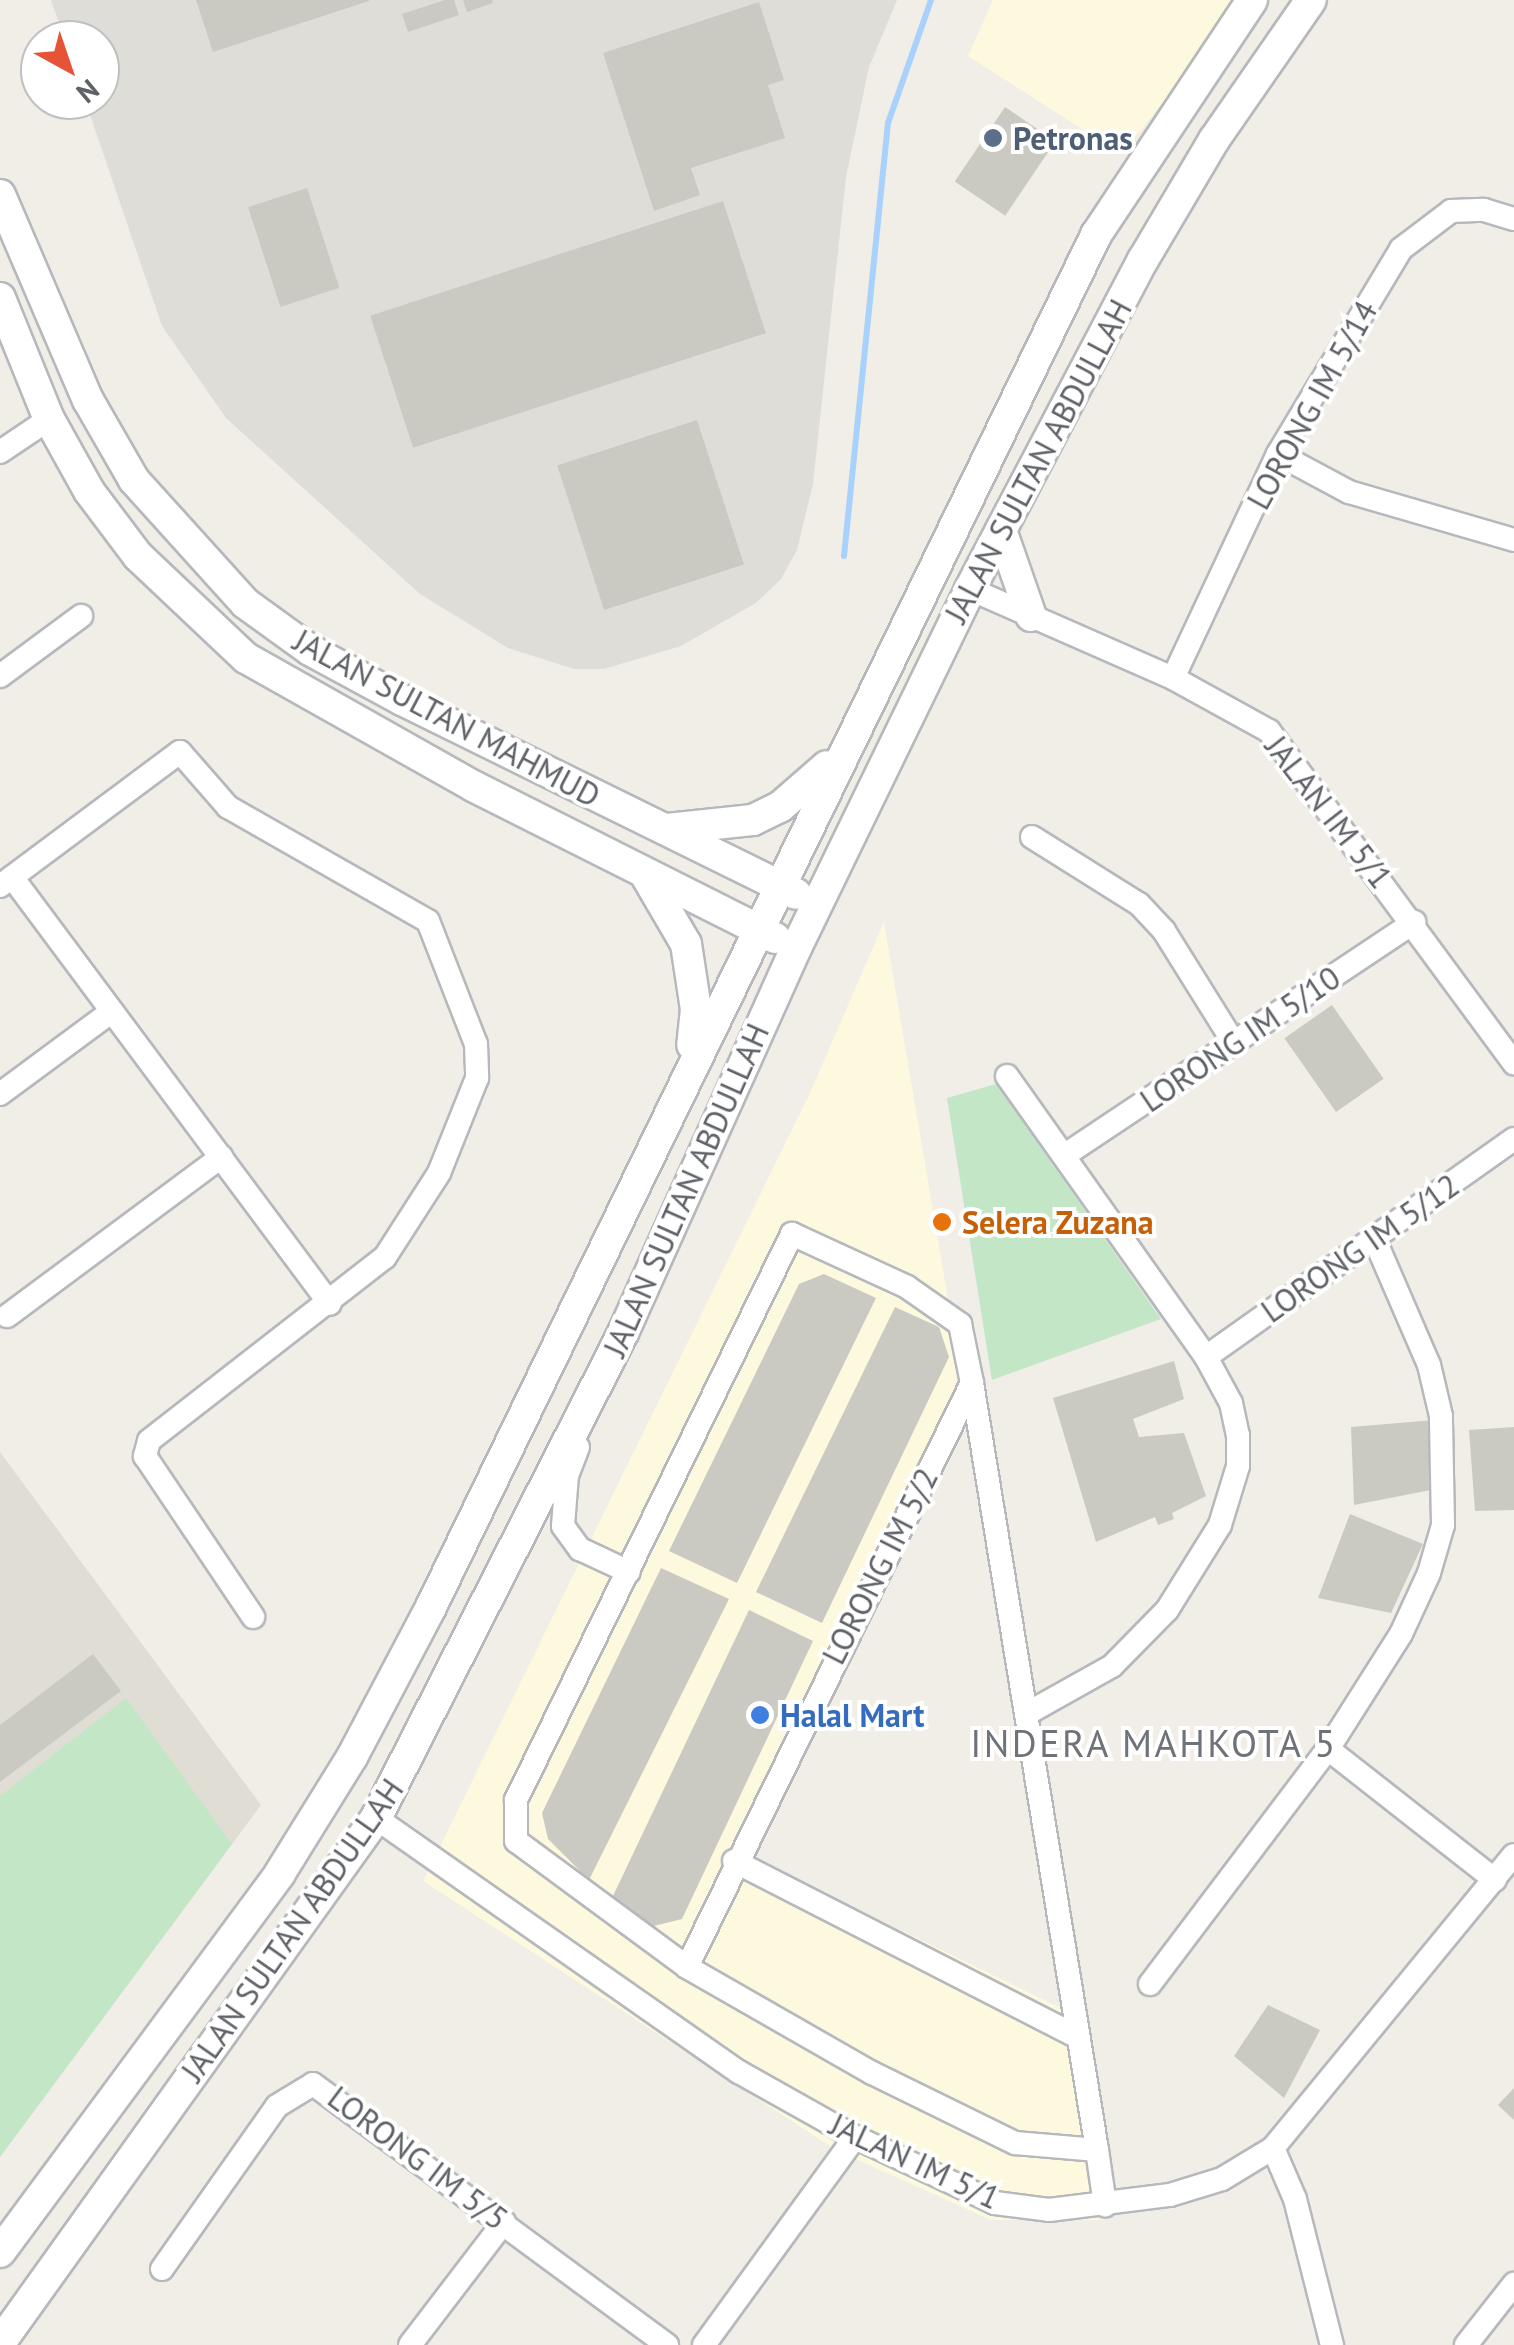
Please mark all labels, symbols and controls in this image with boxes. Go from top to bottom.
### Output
north arrow [20,20,120,120]
text: N [69,72,107,112]
place label: Petronas [1013,119,1133,157]
marker: Petronas [982,127,1004,149]
street label: JALAN SULTAN ABDULLAH [936,293,1140,629]
street label: LORONG IM 5/14 [1239,294,1385,516]
street label: JALAN SULTAN MAHMUD [287,621,607,815]
street label: JALAN IM 5/1 [1258,728,1400,896]
street label: LORONG IM 5/10 [1133,958,1347,1120]
street label: JALAN SULTAN ABDULLAH [595,1017,777,1363]
street label: LORONG IM 5/12 [1254,1166,1466,1330]
place label: Selera Zuzana [962,1203,1154,1241]
marker: Selera Zuzana [931,1211,953,1233]
street label: LORONG IM 5/2 [814,1462,946,1670]
place label: Halal Mart [780,1696,924,1734]
marker: Halal Mart [749,1704,771,1726]
district label: INDERA MAHKOTA 5 [969,1720,1339,1766]
street label: JALAN SULTAN ABDULLAH [173,1771,411,2089]
street label: LORONG IM 5/5 [321,2078,515,2238]
street label: JALAN IM 5/1 [824,2105,1006,2217]

